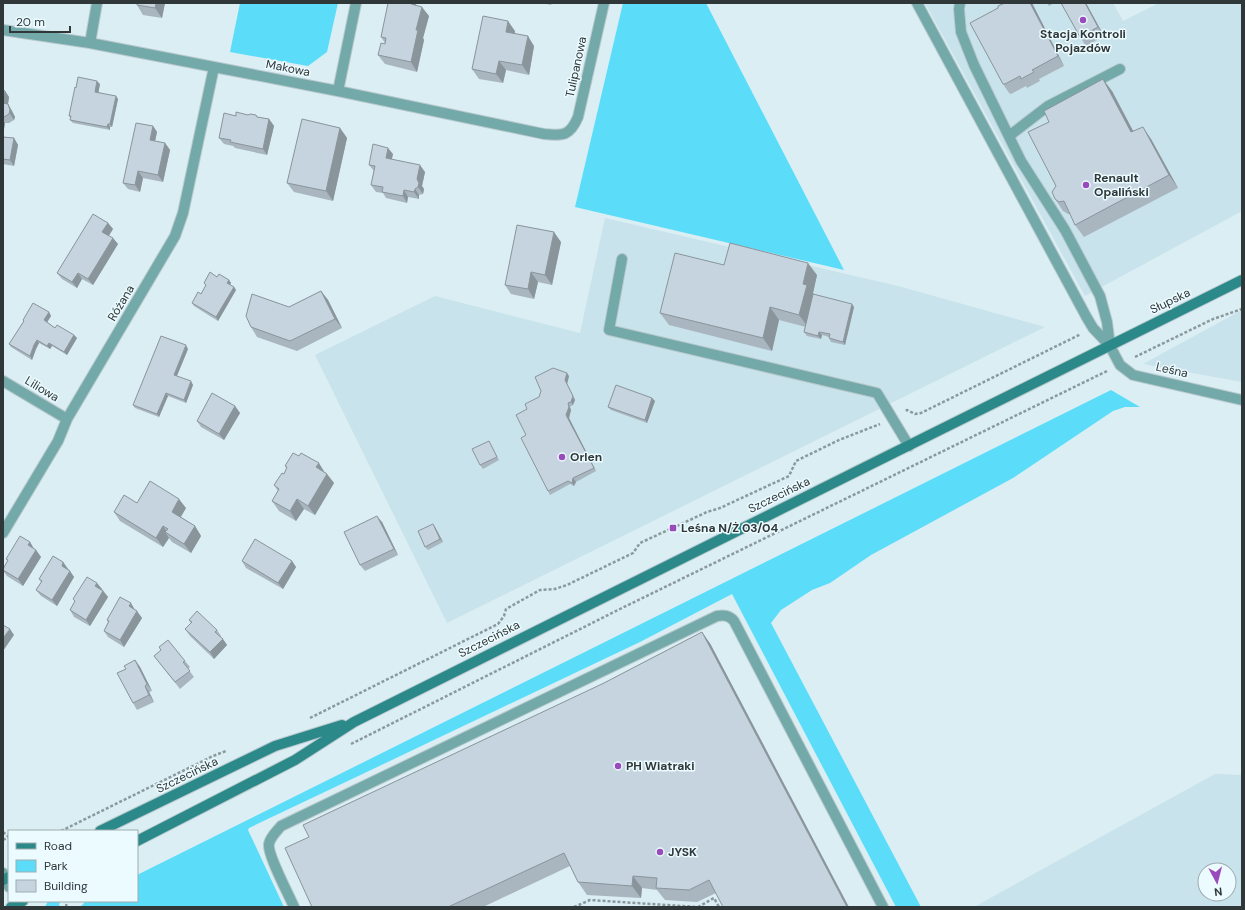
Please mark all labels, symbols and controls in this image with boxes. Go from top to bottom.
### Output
scale bar [10,8,70,34]
text: 20 m [16,14,45,30]
marker: Stacja Kontroli Pojazdów [1078,15,1088,25]
place label: Stacja Kontroli Pojazdów [1040,26,1126,56]
street label: Tulipanowa [562,35,590,99]
street label: Makowa [265,56,311,80]
place label: Renault Opaliński [1094,170,1149,200]
marker: Renault Opaliński [1081,180,1091,190]
street label: Różana [104,282,138,324]
street label: Słupska [1147,284,1193,318]
street label: Leśna [1154,359,1190,381]
street label: Liliowa [22,373,62,405]
place label: Orlen [570,449,602,465]
marker: Orlen [557,452,567,462]
street label: Szczecińska [745,473,813,517]
place label: Leśna N/Ż 03/04 [681,520,778,536]
marker: Leśna N/Ż 03/04 [668,523,678,533]
street label: Szczecińska [456,617,522,661]
street label: Szczecińska [153,753,221,797]
place label: PH Wiatraki [626,758,695,774]
marker: PH Wiatraki [613,761,623,771]
legend [8,830,138,902]
text: Road [44,838,72,854]
place label: JYSK [668,844,697,860]
marker: JYSK [655,847,665,857]
text: Park [44,858,68,874]
north arrow [1197,862,1237,902]
text: Building [44,878,88,894]
text: N [1213,884,1223,899]

